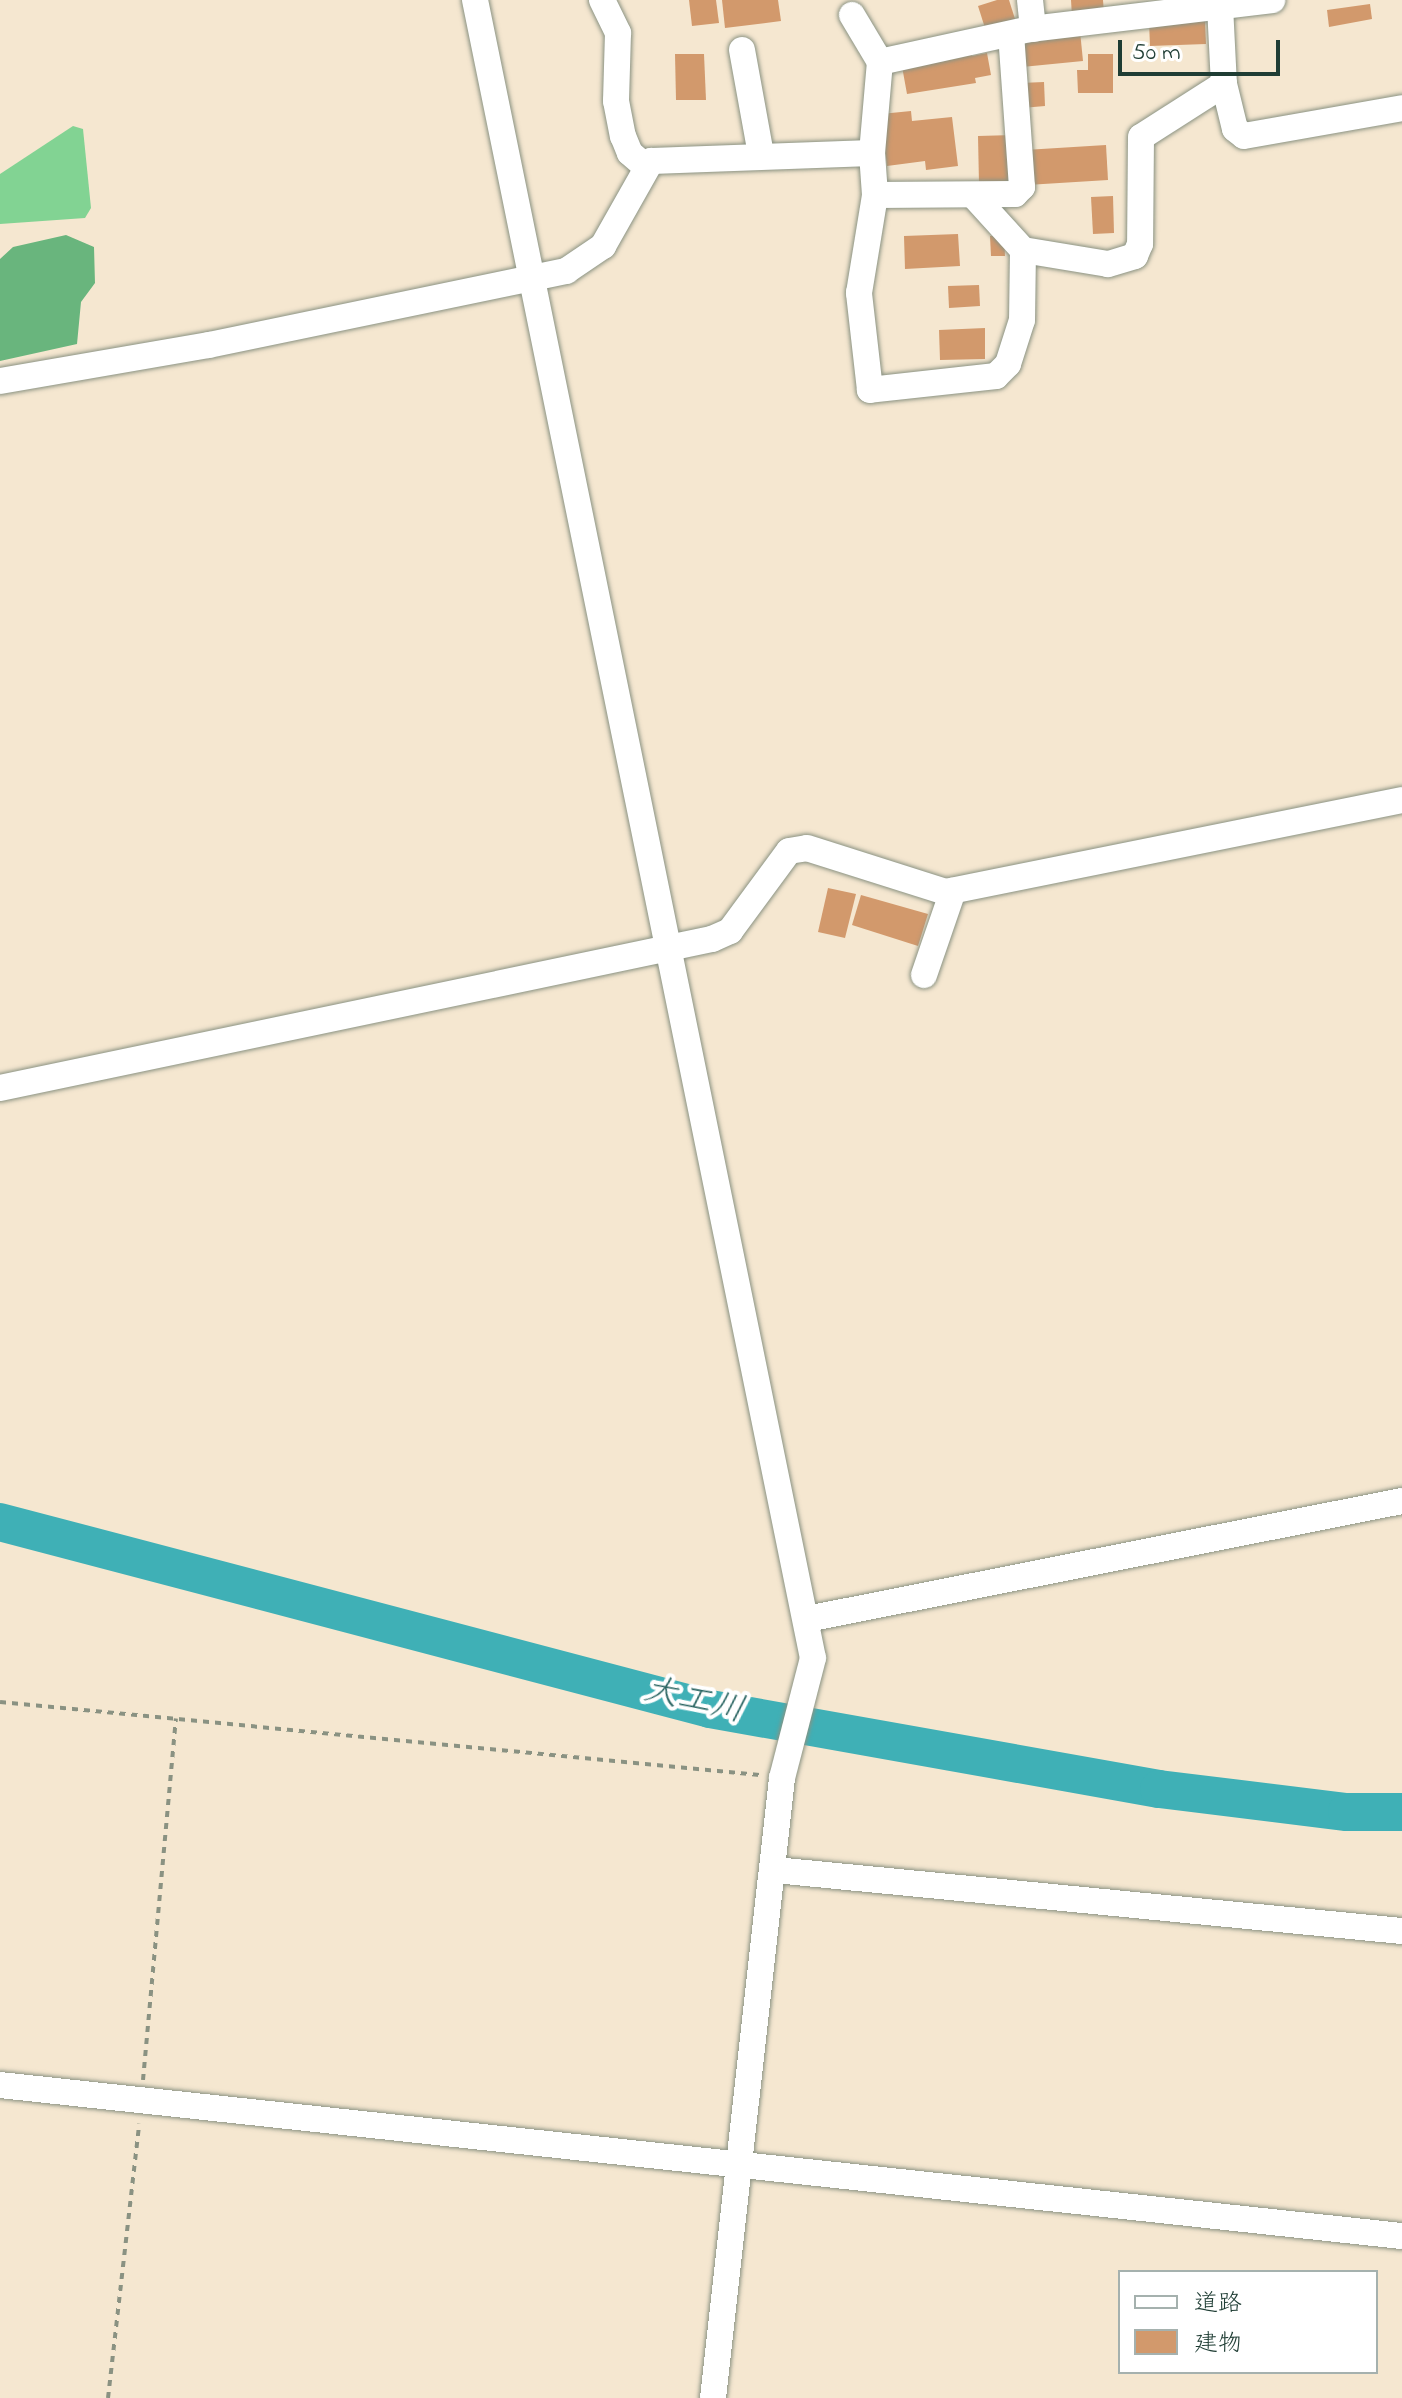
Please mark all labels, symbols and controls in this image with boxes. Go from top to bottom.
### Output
scale bar [1122,24,1284,74]
text: 50 m [1132,36,1181,71]
water label: 大工川 [640,1671,748,1733]
legend [1118,2270,1378,2374]
text: 道路 [1194,2287,1242,2322]
text: 建物 [1194,2327,1242,2362]

